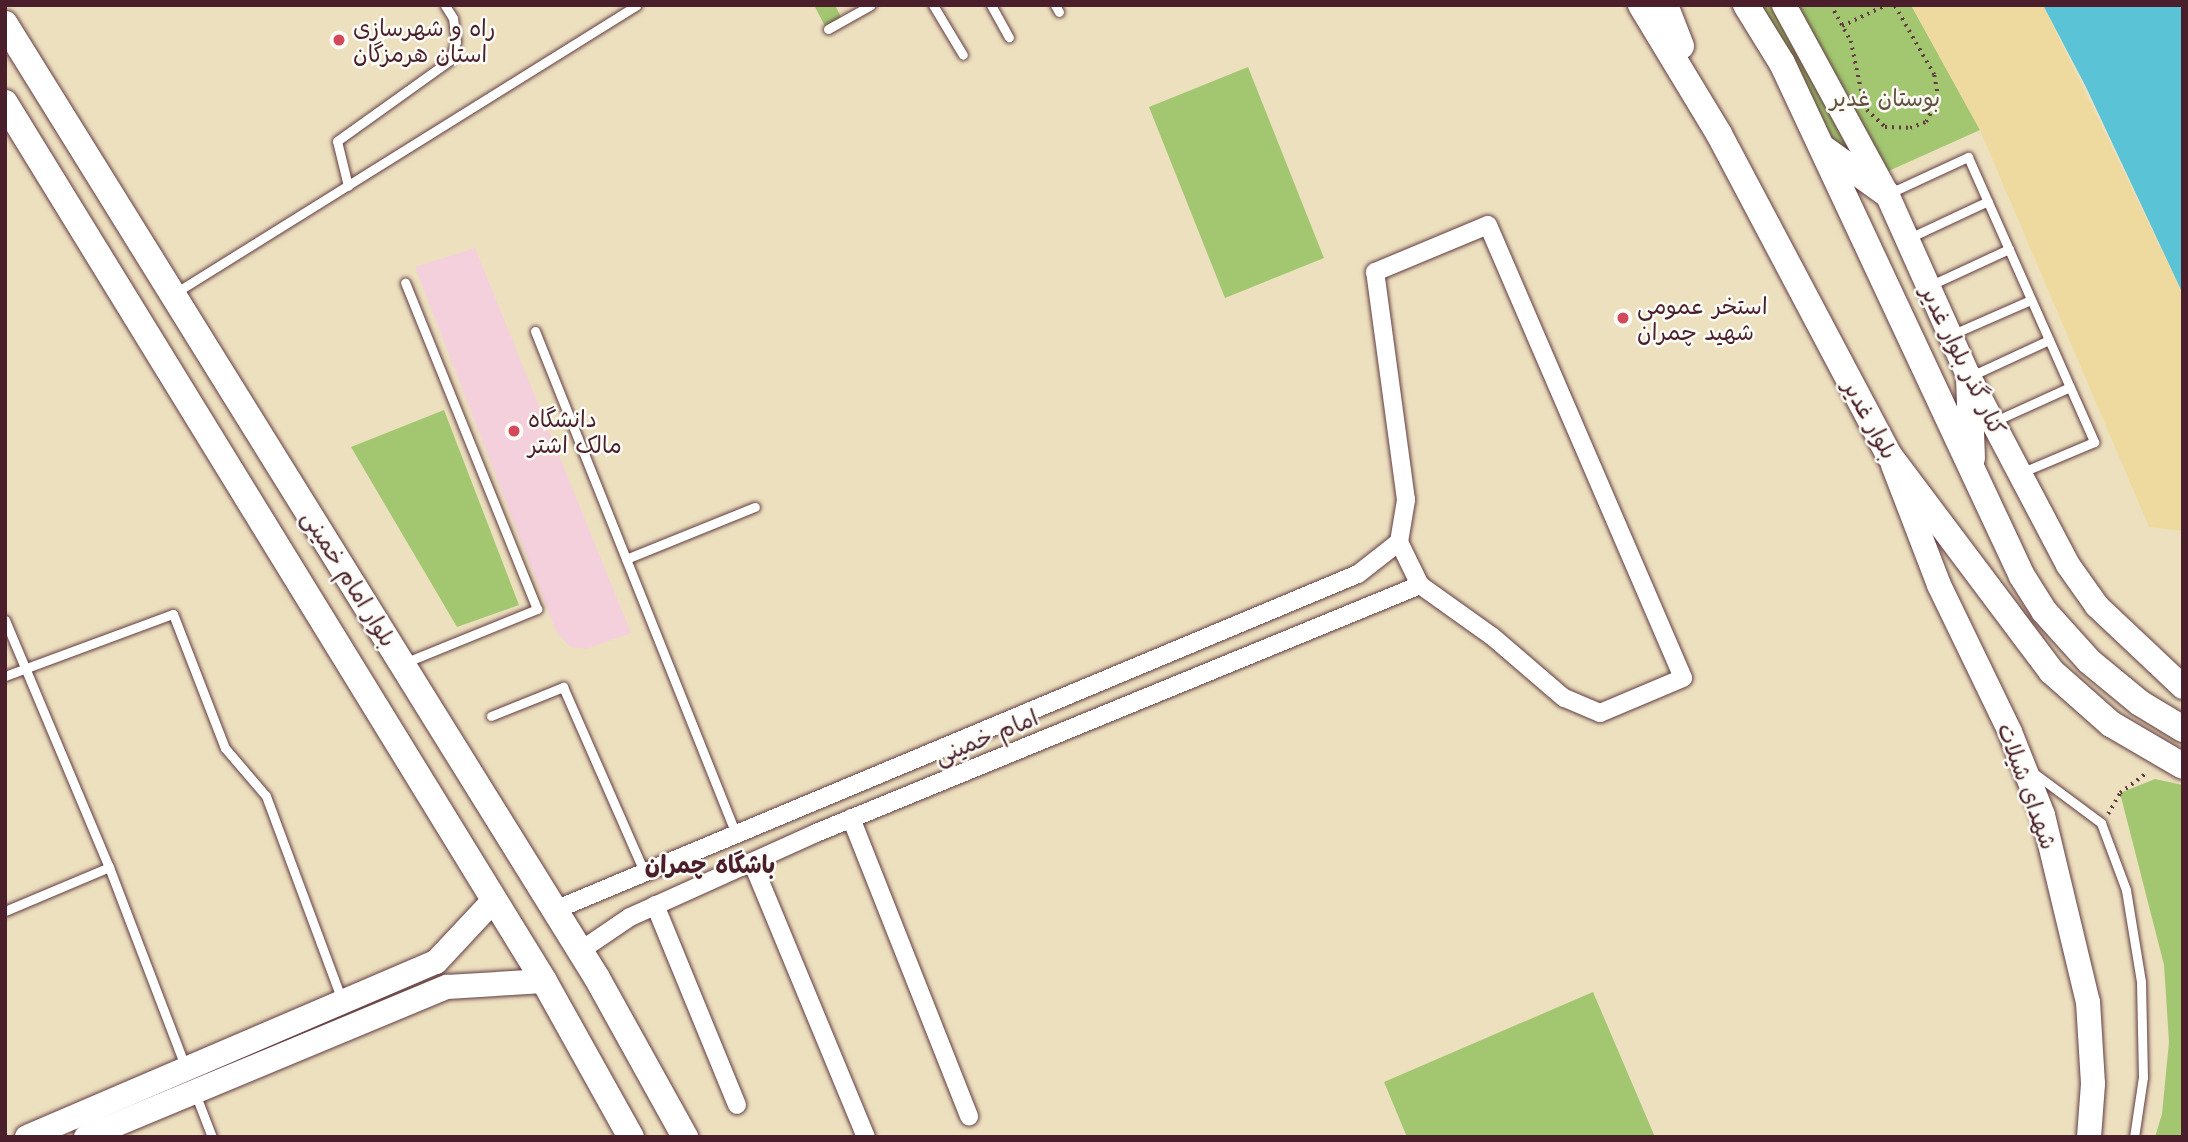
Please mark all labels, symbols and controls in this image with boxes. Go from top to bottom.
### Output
place label: راه و شهرسازی استان هرمزگان [353,13,496,67]
marker: راه و شهرسازی استان هرمزگان [331,32,347,48]
park label: بوستان غدیر [1830,83,1940,111]
street label: کنار گذر بلوار غدیر [1916,281,2012,439]
place label: استخر عمومی شهید چمران [1637,291,1768,345]
marker: استخر عمومی شهید چمران [1615,310,1631,326]
street label: بلوار غدیر [1838,374,1904,464]
place label: دانشگاه مالک اشتر [528,404,622,458]
marker: دانشگاه مالک اشتر [506,423,522,439]
street label: بلوار امام خمینی [297,505,403,651]
street label: امام خمینی [930,703,1042,769]
street label: شهدای شیلات [1992,719,2064,853]
district label: باشگاه چمران [645,850,775,878]

